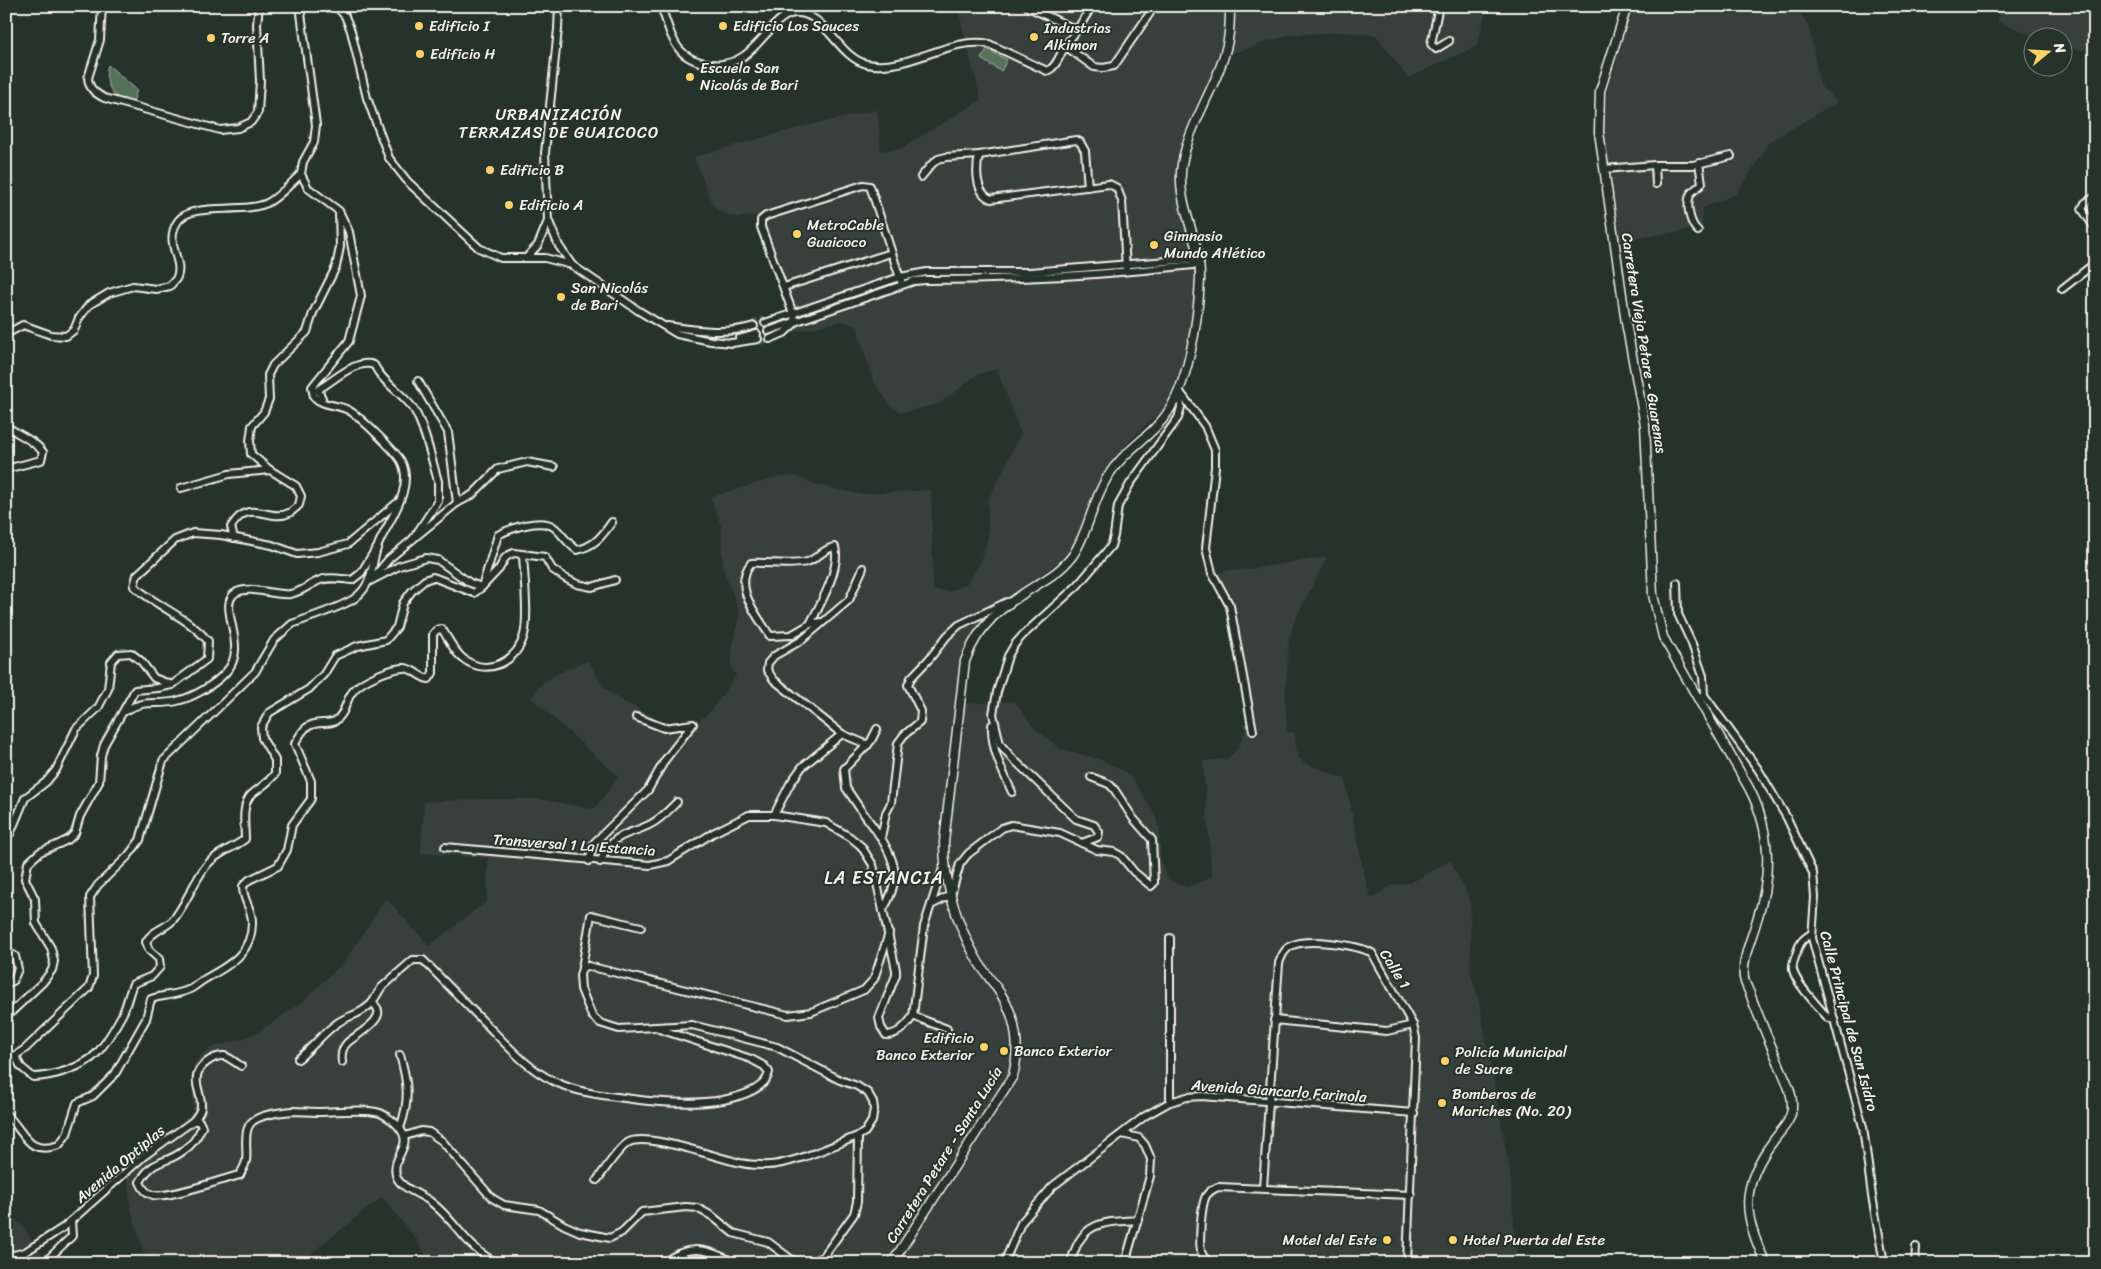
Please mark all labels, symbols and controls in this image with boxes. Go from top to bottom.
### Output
place label: Edificio I [429,13,490,39]
place label: Edificio Los Sauces [733,13,859,39]
place label: Industrias Alkimon [1043,15,1111,58]
marker: Edificio I [413,20,425,32]
marker: Edificio Los Sauces [717,20,729,32]
place label: Torre A [221,25,269,51]
north arrow [2024,28,2074,78]
marker: Industrias Alkimon [1028,31,1040,43]
marker: Torre A [205,32,217,44]
text: N [2046,39,2073,57]
place label: Edificio H [430,41,495,67]
marker: Edificio H [414,48,426,60]
place label: Escuela San Nicolás de Bari [700,55,799,98]
marker: Escuela San Nicolás de Bari [684,71,696,83]
district label: URBANIZACIÓN TERRAZAS DE GUAICOCO [459,100,659,147]
place label: Edificio B [500,157,564,183]
marker: Edificio B [484,164,496,176]
place label: Edificio A [519,192,583,218]
marker: Edificio A [503,199,515,211]
place label: MetroCable Guaicoco [807,212,884,255]
place label: Gimnasio Mundo Atlético [1164,223,1266,266]
marker: MetroCable Guaicoco [791,228,803,240]
street label: Carretera Vieja Petare - Guarenas [1614,231,1674,456]
marker: Gimnasio Mundo Atlético [1148,239,1160,251]
place label: San Nicolás de Bari [571,275,648,318]
marker: San Nicolás de Bari [555,291,567,303]
street label: Transversal 1 La Estancia [492,826,657,864]
district label: LA ESTANCIA [824,862,944,894]
street label: Calle Principal de San Isidro [1812,928,1886,1115]
street label: Calle 1 [1372,944,1418,994]
place label: Edificio Banco Exterior [876,1025,975,1068]
place label: Banco Exterior [1014,1038,1113,1064]
place label: Policía Municipal de Sucre [1455,1039,1568,1082]
marker: Edificio Banco Exterior [978,1041,990,1053]
marker: Banco Exterior [998,1045,1010,1057]
marker: Policía Municipal de Sucre [1439,1055,1451,1067]
street label: Carretera Petare - Santa Lucía [879,1061,1009,1249]
street label: Avenida Giancarlo Farinola [1189,1072,1368,1110]
place label: Bomberos de Mariches (No. 20) [1452,1081,1571,1124]
marker: Bomberos de Mariches (No. 20) [1436,1097,1448,1109]
street label: Avenida Optiplas [68,1118,171,1210]
place label: Motel del Este [1282,1227,1377,1253]
place label: Hotel Puerta del Este [1463,1227,1605,1253]
marker: Motel del Este [1381,1234,1393,1246]
marker: Hotel Puerta del Este [1447,1234,1459,1246]

